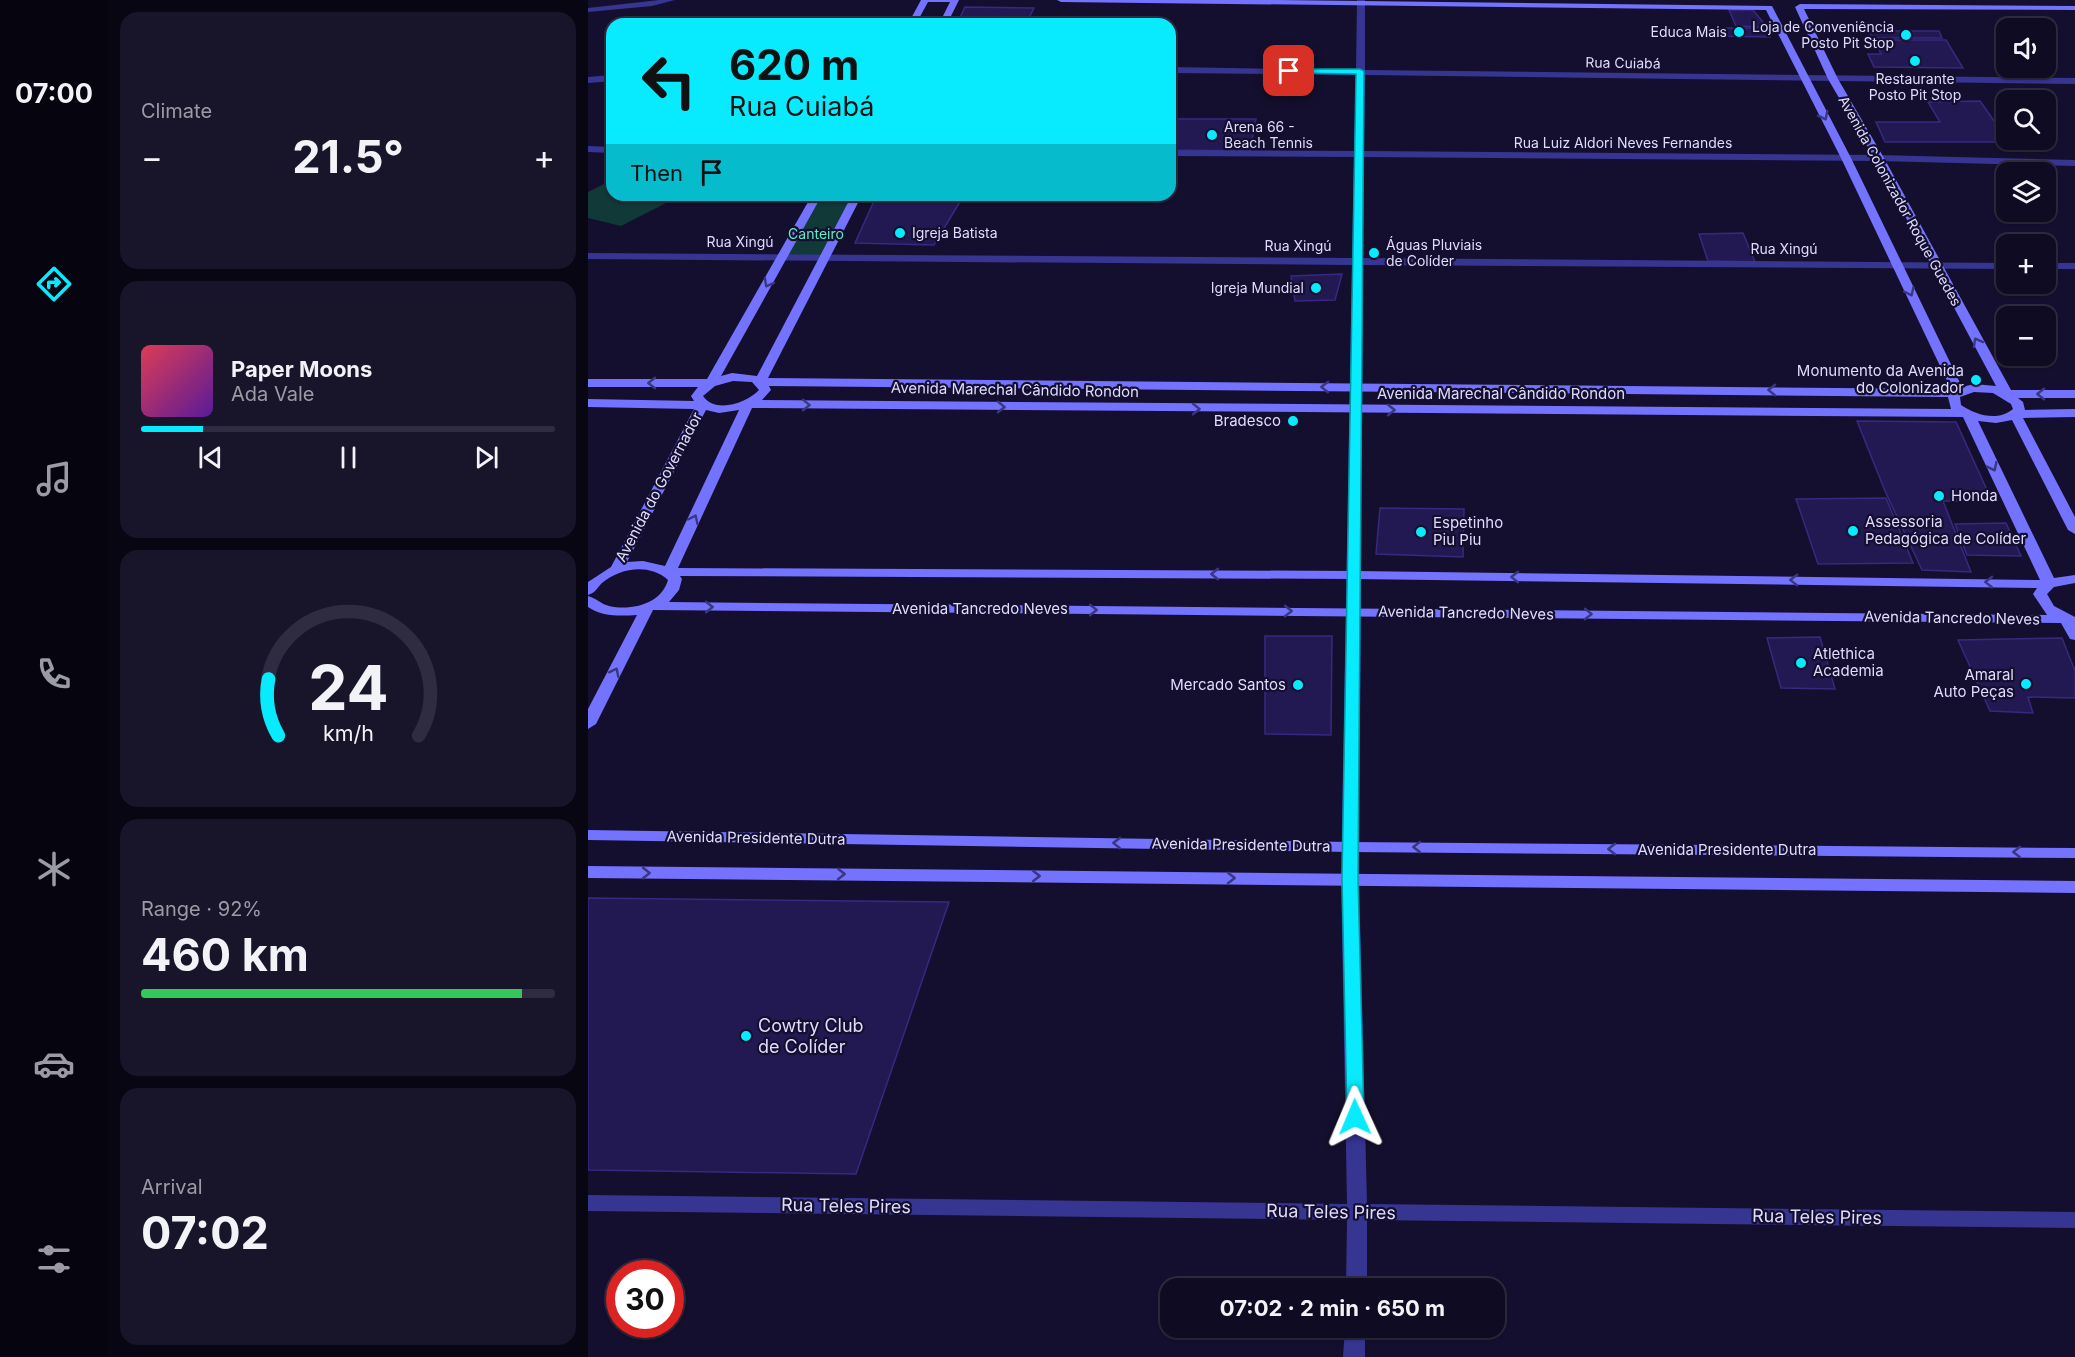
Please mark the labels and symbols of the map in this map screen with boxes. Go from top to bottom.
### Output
place label: Loja de Conveniência Posto Pit Stop [1752,18,1894,51]
place label: Educa Mais [1651,23,1727,40]
marker: Educa Mais [1732,25,1746,39]
marker: Loja de Conveniência Posto Pit Stop [1899,28,1913,42]
pin [1263,45,1314,96]
street label: Rua Cuiabá [1585,53,1661,72]
marker: Restaurante Posto Pit Stop [1908,54,1922,68]
place label: Restaurante Posto Pit Stop [1869,70,1961,103]
street label: Avenida Colonizador Roque Guedes [1835,93,1965,309]
one-way arrow [1817,110,1829,121]
place label: Arena 66 - Beach Tennis [1224,118,1313,151]
marker: Arena 66 - Beach Tennis [1205,128,1219,142]
street label: Rua Luiz Aldori Neves Fernandes [1514,134,1732,151]
place label: Igreja Batista [912,224,998,241]
park label: Canteiro [788,225,844,242]
marker: Igreja Batista [893,226,907,240]
street label: Rua Xingú [706,233,774,250]
place label: Águas Pluviais de Colíder [1386,236,1482,269]
street label: Rua Xingú [1264,237,1332,254]
street label: Rua Xingú [1750,240,1818,257]
marker: Águas Pluviais de Colíder [1367,246,1381,260]
one-way arrow [764,277,775,287]
place label: Igreja Mundial [1211,279,1304,296]
marker: Igreja Mundial [1309,281,1323,295]
one-way arrow [1902,285,1914,296]
one-way arrow [1973,338,1984,348]
place label: Monumento da Avenida do Colonizador [1797,361,1964,397]
marker: Monumento da Avenida do Colonizador [1969,373,1983,387]
one-way arrow [648,377,657,389]
street label: Avenida Marechal Cândido Rondon [891,378,1139,401]
one-way arrow [1321,381,1330,393]
street label: Avenida Marechal Cândido Rondon [1377,384,1625,403]
one-way arrow [1768,384,1777,396]
one-way arrow [2036,388,2045,400]
one-way arrow [802,399,811,411]
one-way arrow [997,401,1006,413]
one-way arrow [1192,403,1201,415]
one-way arrow [1387,404,1396,416]
street label: Avenida do Governador [611,408,706,565]
place label: Bradesco [1214,411,1281,430]
marker: Bradesco [1286,414,1300,428]
one-way arrow [1985,461,1997,472]
place label: Honda [1951,486,1998,505]
marker: Honda [1932,489,1946,503]
place label: Assessoria Pedagógica de Colíder [1865,512,2027,548]
place label: Espetinho Piu Piu [1433,513,1503,549]
one-way arrow [687,514,699,525]
marker: Assessoria Pedagógica de Colíder [1846,524,1860,538]
marker: Espetinho Piu Piu [1414,525,1428,539]
one-way arrow [1211,568,1220,580]
one-way arrow [1511,571,1520,583]
one-way arrow [1790,574,1799,586]
one-way arrow [1985,576,1994,589]
street label: Avenida Tancredo Neves [892,599,1068,618]
one-way arrow [704,601,713,613]
street label: Avenida Tancredo Neves [1378,601,1554,624]
one-way arrow [1088,604,1097,616]
one-way arrow [1283,605,1292,617]
street label: Avenida Tancredo Neves [1864,606,2040,629]
one-way arrow [1583,608,1592,620]
place label: Atlethica Academia [1813,644,1884,680]
marker: Atlethica Academia [1794,656,1808,670]
place label: Amaral Auto Peças [1934,665,2014,701]
one-way arrow [608,667,619,678]
place label: Mercado Santos [1170,675,1286,694]
marker: Amaral Auto Peças [2019,677,2033,691]
marker: Mercado Santos [1291,678,1305,692]
street label: Avenida Presidente Dutra [666,826,846,849]
street label: Avenida Presidente Dutra [1151,833,1331,856]
one-way arrow [1112,837,1121,849]
street label: Avenida Presidente Dutra [1638,840,1817,859]
one-way arrow [1412,841,1421,853]
one-way arrow [1607,843,1616,855]
one-way arrow [2012,846,2021,858]
one-way arrow [642,867,651,879]
one-way arrow [837,868,846,880]
one-way arrow [1032,870,1041,882]
one-way arrow [1227,871,1236,884]
place label: Cowtry Club de Colíder [758,1015,864,1057]
marker: Cowtry Club de Colíder [739,1029,753,1043]
position arrow [1323,1085,1387,1149]
street label: Rua Teles Pires [781,1194,911,1217]
street label: Rua Teles Pires [1266,1200,1396,1223]
street label: Rua Teles Pires [1752,1205,1882,1228]
speed limit sign: 30 [606,1260,684,1338]

